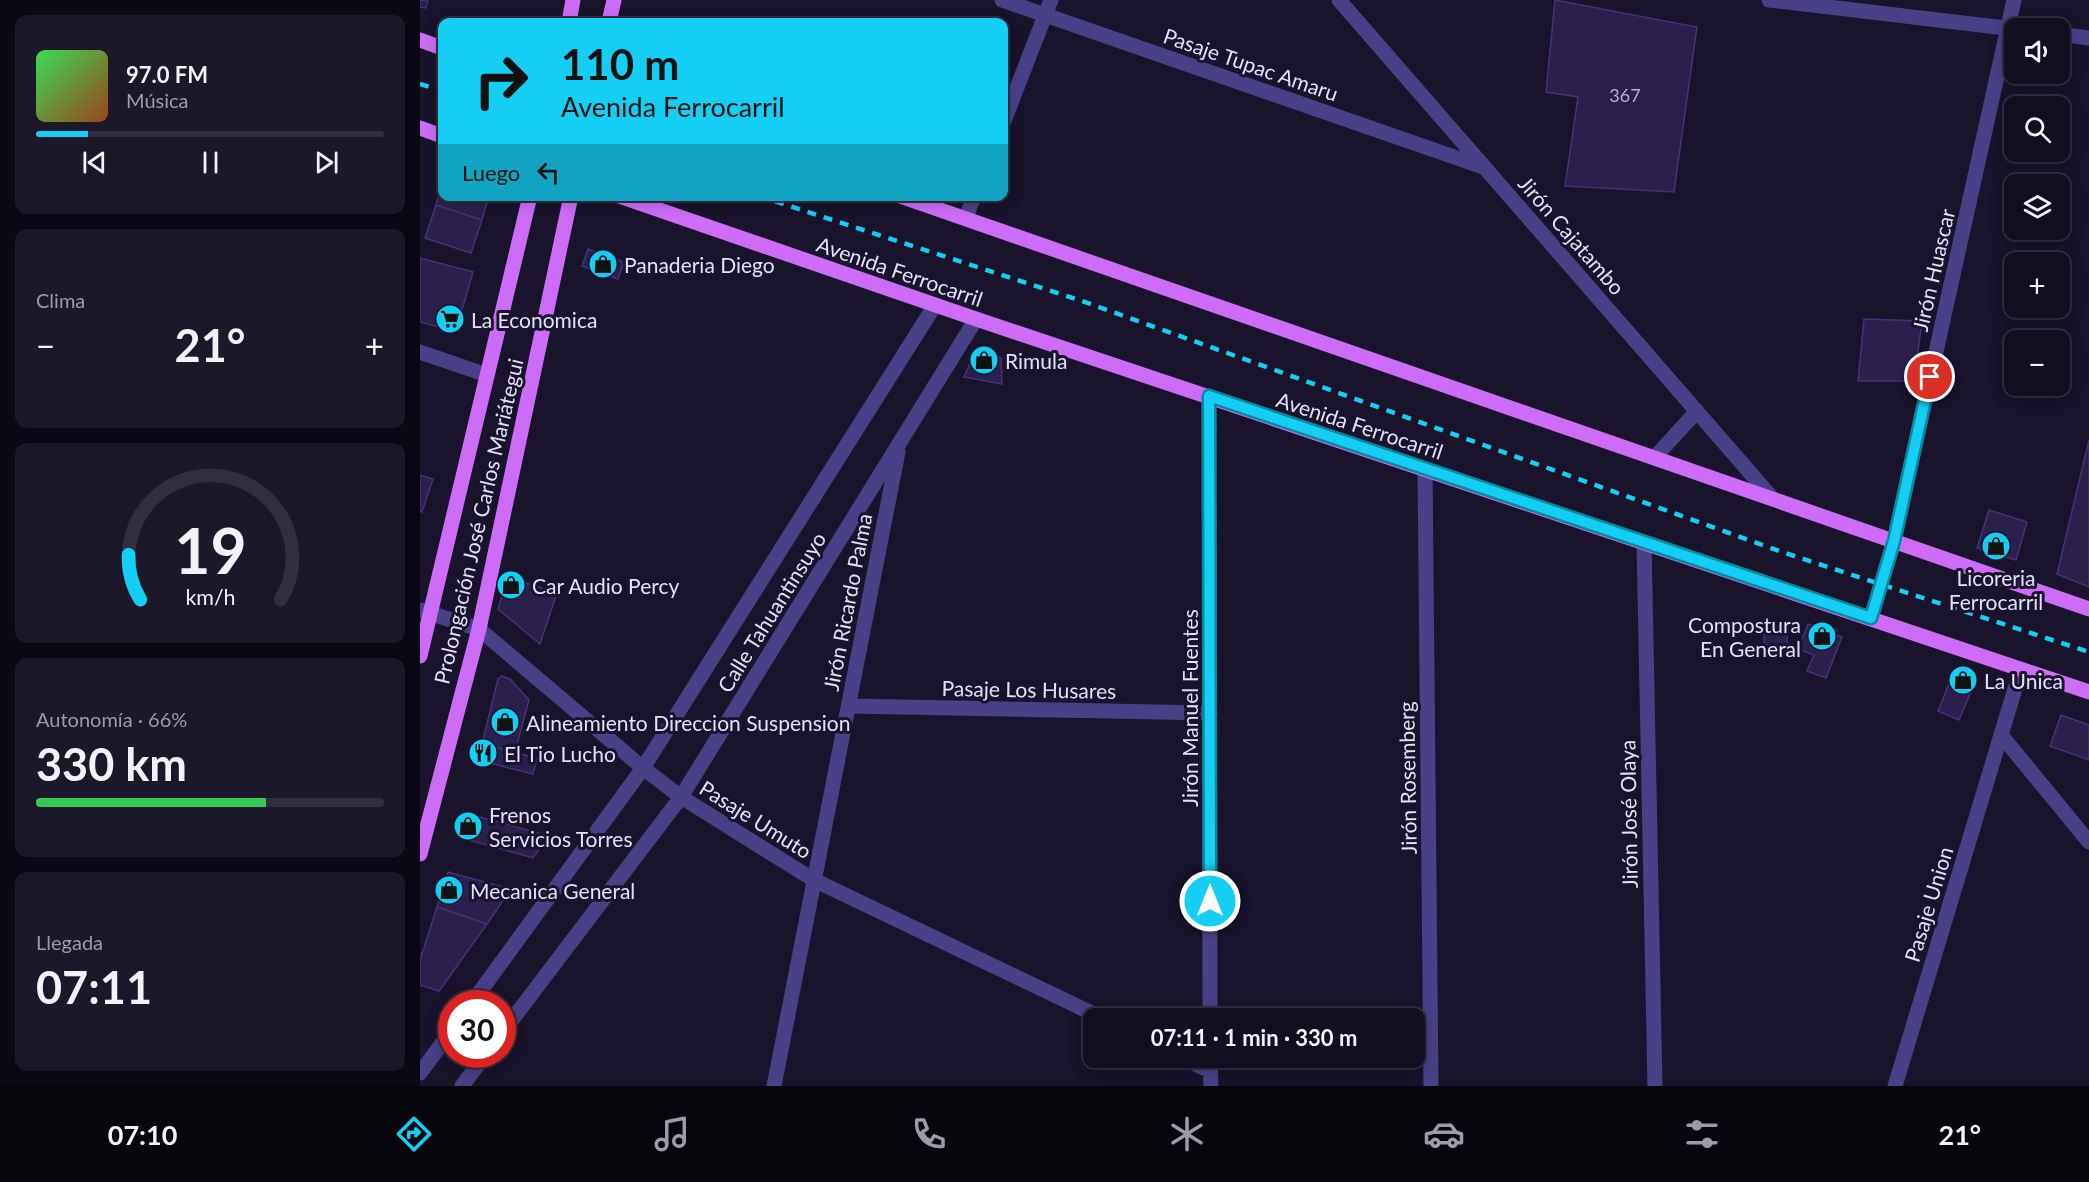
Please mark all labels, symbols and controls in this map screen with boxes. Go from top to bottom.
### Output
map controls [2004,18,2070,396]
button: sound [2004,18,2070,84]
street label: Pasaje Tupac Amaru [1160,22,1342,106]
text: 110 m [561,39,679,89]
icon: right [462,42,540,120]
text: 97.0 FM [126,61,208,88]
house number: 367 [1609,84,1641,106]
text: Música [126,88,189,112]
text: Avenida Ferrocarril [561,90,785,123]
button: search [2004,96,2070,162]
icon: previous [78,146,111,179]
icon: pause [194,146,227,179]
icon: next [310,146,343,179]
icon: left [532,156,565,189]
text: Luego [462,159,520,186]
street label: Jirón Cajatambo [1514,171,1630,299]
button: layers [2004,174,2070,240]
street label: Jirón Huascar [1907,206,1959,334]
street label: Avenida Ferrocarril [814,231,986,311]
shop icon: Panaderia Diego [587,248,619,280]
place label: Panaderia Diego [624,252,775,277]
button: + [2004,252,2070,318]
text: Clima [36,288,85,312]
supermarket icon: La Economica [434,303,466,335]
place label: La Economica [471,307,597,332]
text: 21° [175,318,245,372]
text: − [36,325,55,365]
text: + [365,325,384,365]
button: − [2004,330,2070,396]
shop icon: Rimula [968,344,1000,376]
place label: Rimula [1005,348,1067,373]
pin [1904,351,1955,402]
street label: Prolongación José Carlos Mariátegui [428,356,528,686]
icon: arrive [1913,360,1946,393]
street label: Avenida Ferrocarril [1273,386,1447,464]
street label: Jirón Ricardo Palma [818,511,876,693]
text: 19 [174,512,246,587]
street label: Calle Tahuantinsuyo [712,527,830,697]
shop icon: Licoreria Ferrocarril [1980,530,2012,562]
place label: Licoreria Ferrocarril [1949,565,2043,614]
shop icon: Car Audio Percy [495,569,527,601]
place label: Car Audio Percy [532,573,679,598]
text: km/h [185,584,235,610]
street label: Jirón Manuel Fuentes [1177,609,1202,807]
place label: Compostura En General [1688,612,1801,661]
shop icon: Compostura En General [1806,620,1838,652]
shop icon: La Unica [1947,664,1979,696]
place label: La Unica [1984,668,2063,693]
street label: Pasaje Los Husares [941,675,1117,703]
street label: Jirón Rosemberg [1393,701,1421,855]
shop icon: Alineamiento Direccion Suspension [489,706,521,738]
text: Autonomía · 66% [36,707,187,731]
place label: Alineamiento Direccion Suspension [526,710,850,735]
text: 330 km [36,737,187,791]
restaurant icon: El Tio Lucho [467,737,499,769]
street label: Jirón José Olaya [1614,740,1642,888]
place label: El Tio Lucho [504,741,616,766]
street label: Pasaje Umuto [695,775,817,863]
place label: Frenos Servicios Torres [489,802,633,851]
shop icon: Frenos Servicios Torres [452,810,484,842]
street label: Pasaje Union [1899,843,1957,965]
position arrow [1178,869,1242,933]
shop icon: Mecanica General [433,874,465,906]
place label: Mecanica General [470,878,635,903]
text: Llegada [36,930,103,954]
text: 07:11 [36,960,152,1014]
speed limit sign: 30 [438,990,516,1068]
text: 07:11 · 1 min · 330 m [1151,1024,1357,1051]
icon: directions [393,1113,435,1155]
icon: music [651,1113,693,1155]
icon: phone [908,1113,950,1155]
icon: climate [1166,1113,1208,1155]
icon: car [1423,1113,1465,1155]
icon: filters [1681,1113,1723,1155]
text: 07:10 [108,1118,177,1151]
text: 21° [1939,1118,1981,1151]

